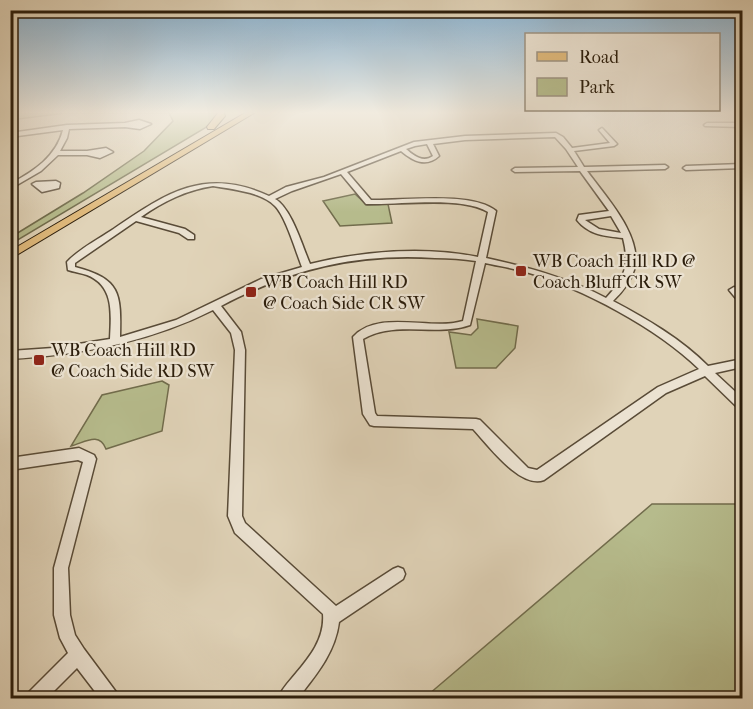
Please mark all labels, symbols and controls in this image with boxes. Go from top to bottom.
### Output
legend [525,33,720,111]
text: Road [579,47,619,68]
text: Park [579,77,616,98]
place label: WB Coach Hill RD @ Coach Bluff CR SW [532,251,696,293]
marker: WB Coach Hill RD @ Coach Bluff CR SW [514,264,528,278]
place label: WB Coach Hill RD @ Coach Side CR SW [262,272,426,314]
marker: WB Coach Hill RD @ Coach Side CR SW [244,285,258,299]
place label: WB Coach Hill RD @ Coach Side RD SW [50,340,216,382]
marker: WB Coach Hill RD @ Coach Side RD SW [32,353,46,367]

